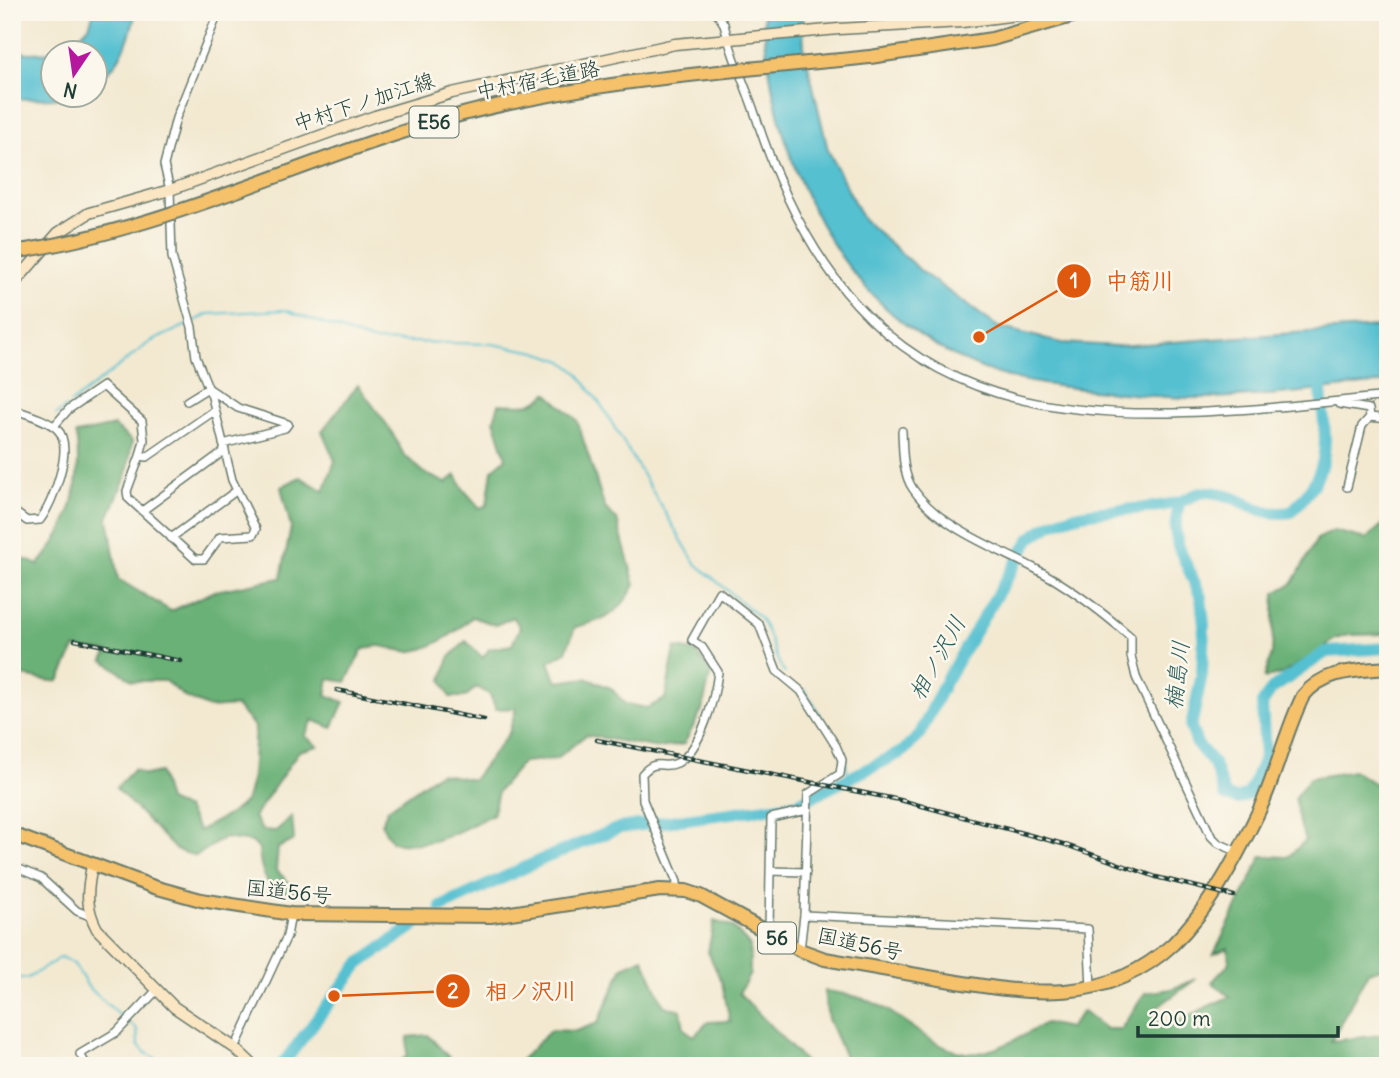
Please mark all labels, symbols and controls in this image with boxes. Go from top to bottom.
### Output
north arrow [38,38,108,108]
street label: 中村宿毛道路 [473,54,602,105]
street label: 中村下ノ加江線 [290,66,438,137]
text: N [61,77,79,104]
road number: E56 [410,106,458,138]
callout: 中筋川 [1056,259,1188,303]
text: 中筋川 [1106,266,1175,295]
text: 1 [1070,267,1078,294]
water label: 相ノ沢川 [902,610,972,705]
water label: 楠島川 [1158,639,1195,711]
street label: 国道56号 [244,874,334,909]
street label: 国道56号 [815,921,906,966]
road number: 56 [758,922,796,954]
callout: 相ノ沢川 [436,969,591,1013]
text: 相ノ沢川 [485,976,577,1005]
text: 2 [447,977,459,1004]
scale bar [1138,994,1337,1038]
text: 200 m [1148,1005,1211,1032]

